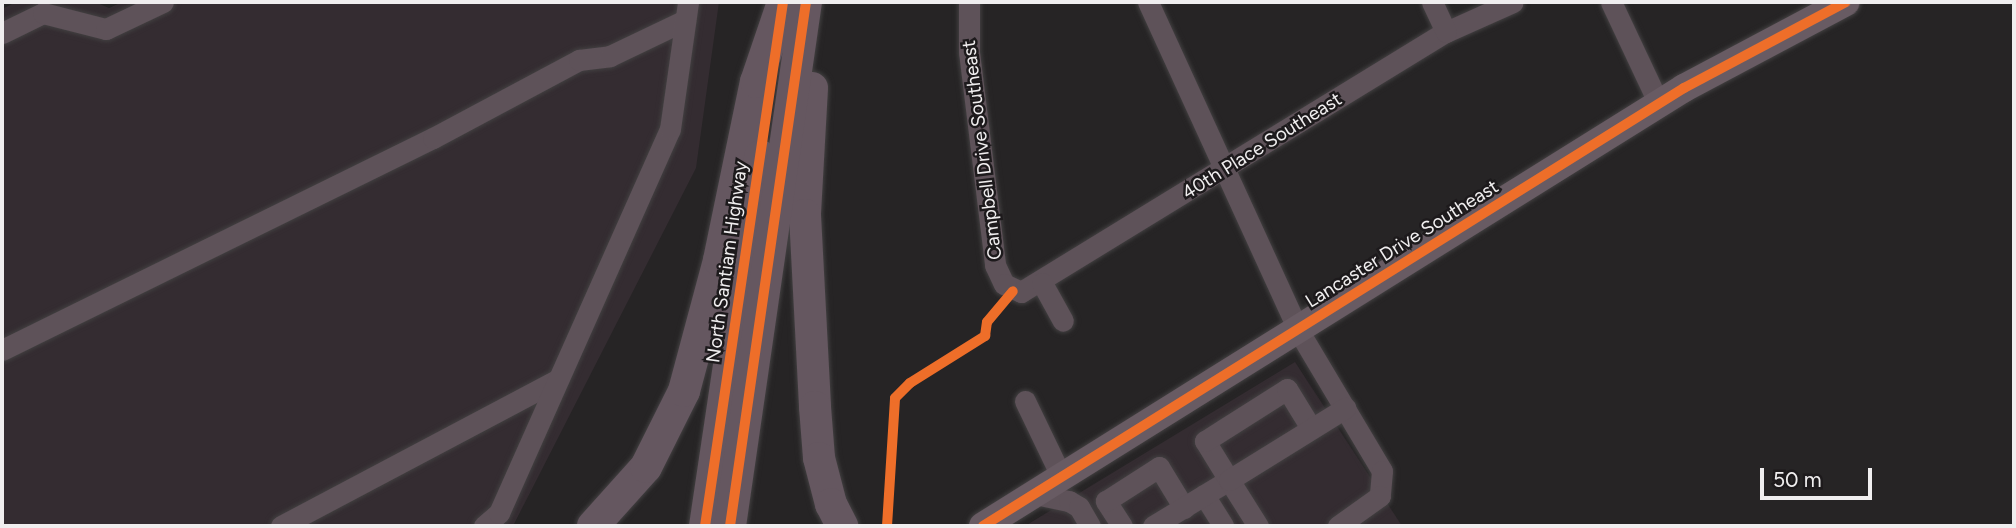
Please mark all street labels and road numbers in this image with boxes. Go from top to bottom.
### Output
street label: Campbell Drive Southeast [957,39,1007,261]
street label: 40th Place Southeast [1178,88,1346,204]
street label: North Santiam Highway [702,160,752,364]
street label: Lancaster Drive Southeast [1301,175,1503,313]

